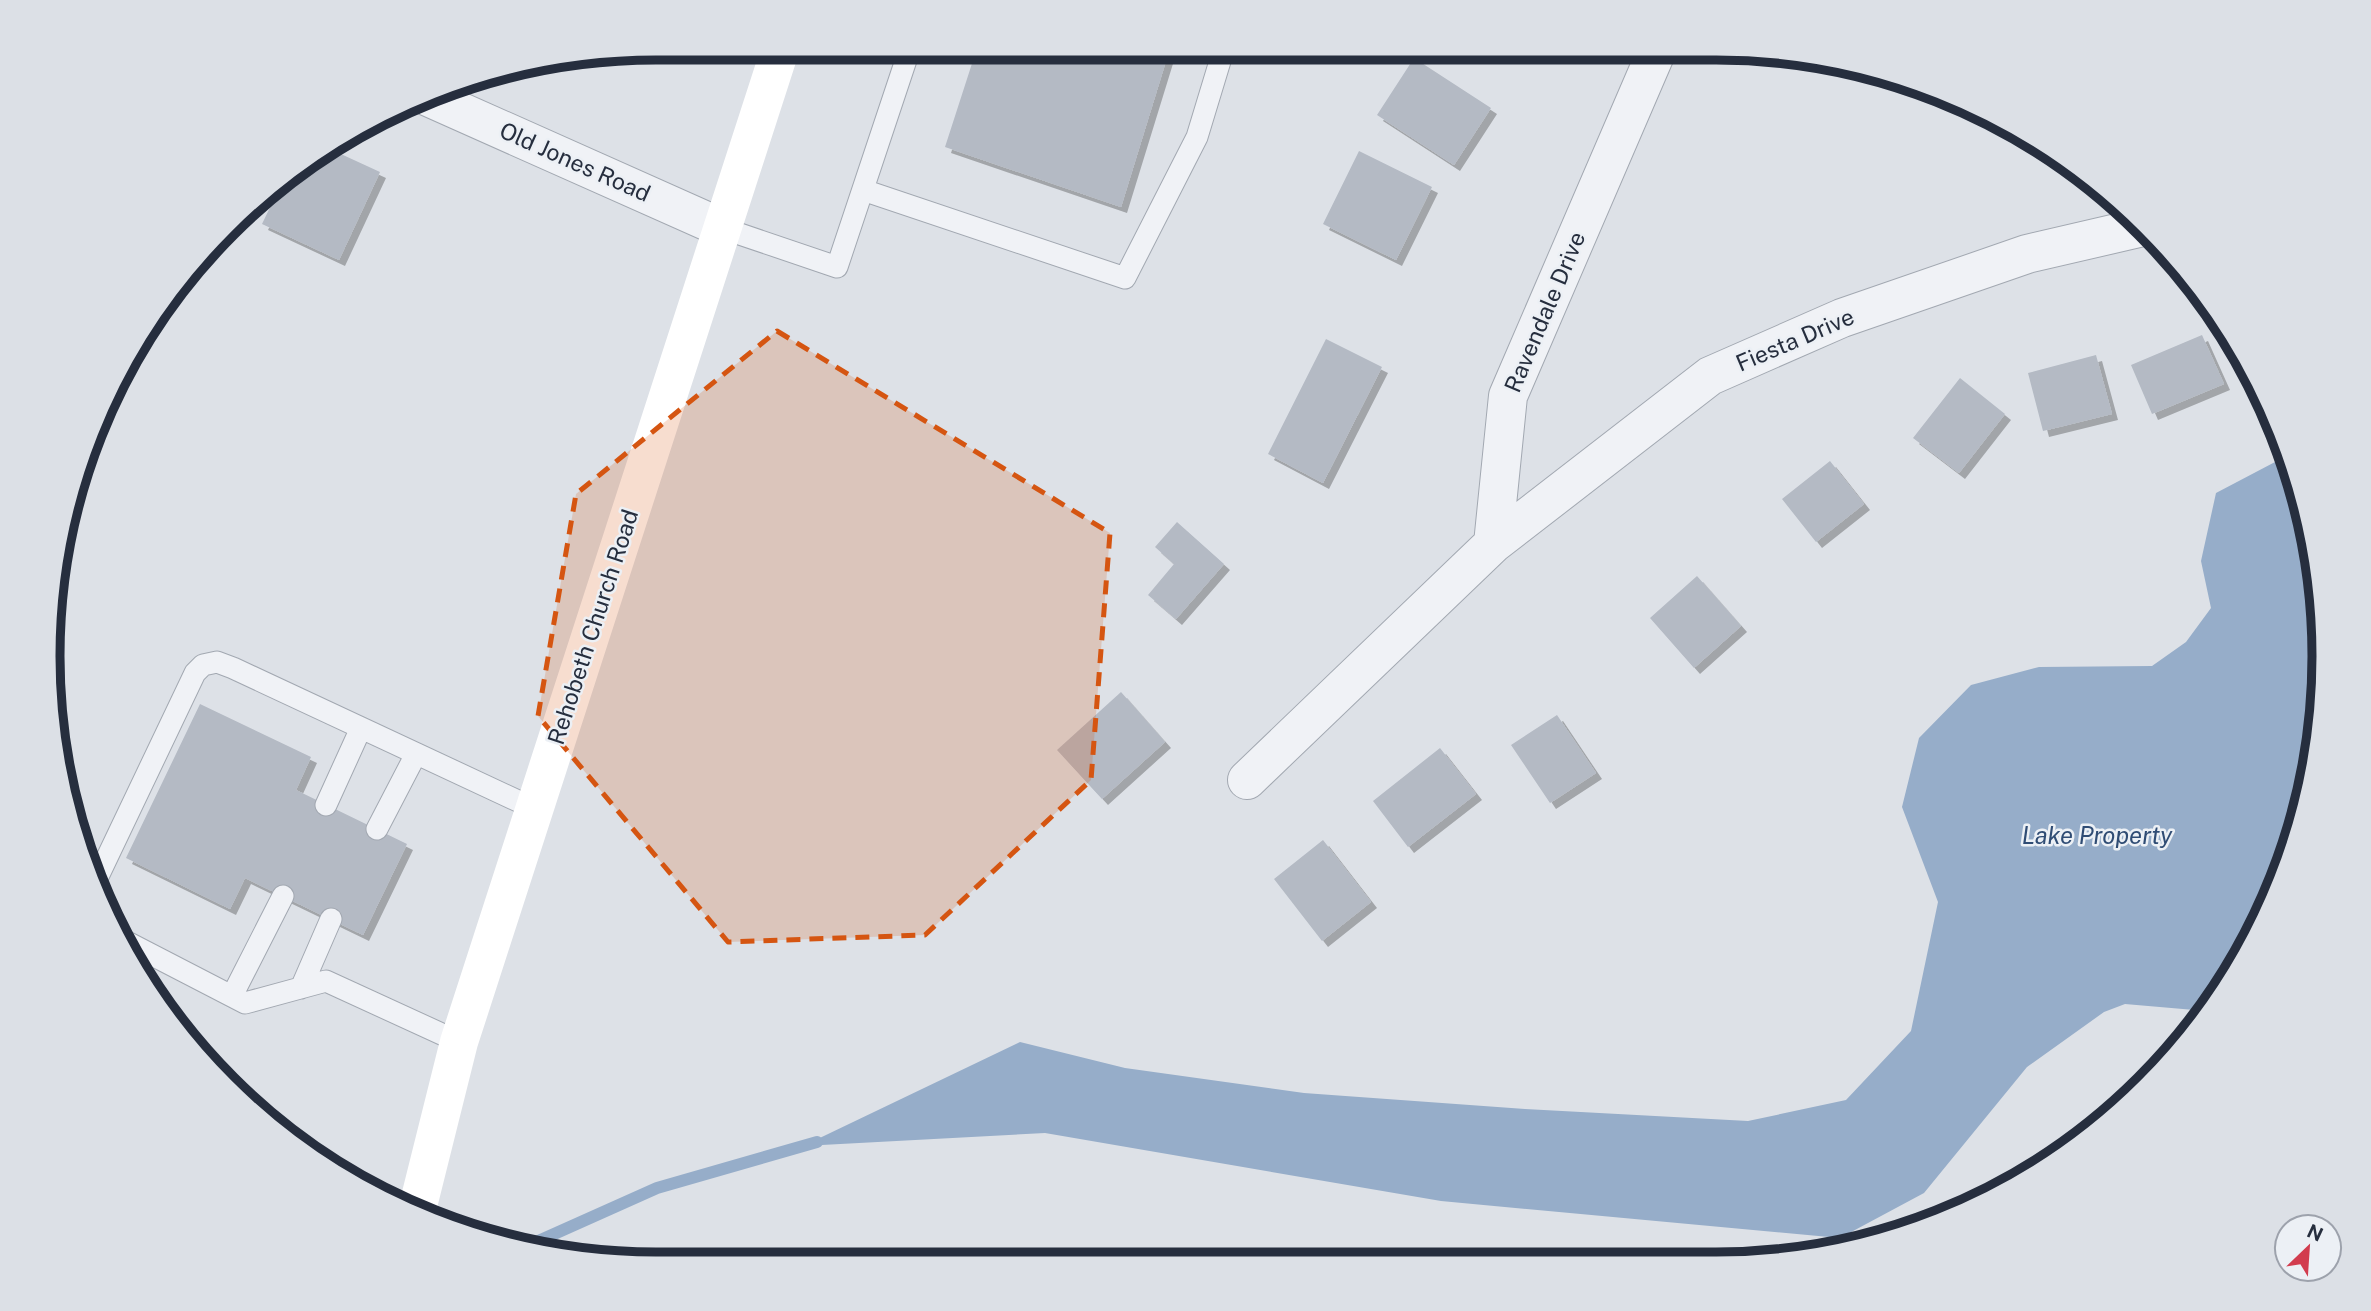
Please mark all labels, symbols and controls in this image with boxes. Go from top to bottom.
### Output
street label: Old Jones Road [496,116,655,207]
street label: Ravendale Drive [1499,228,1591,396]
street label: Fiesta Drive [1732,303,1858,377]
street label: Rehobeth Church Road [542,506,643,748]
water label: Lake Property [2022,821,2173,849]
north arrow [2273,1213,2343,1283]
text: N [2304,1219,2327,1246]

